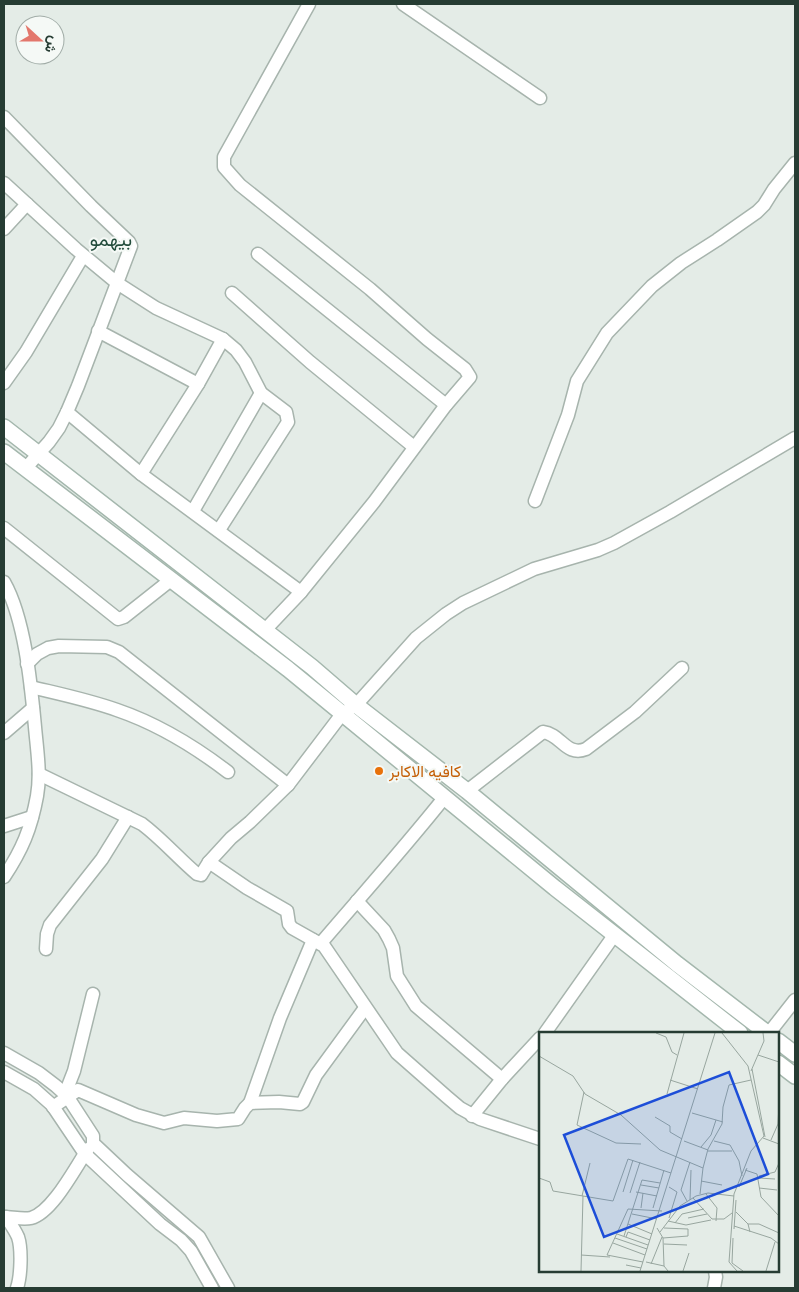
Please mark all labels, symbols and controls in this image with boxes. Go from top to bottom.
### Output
north arrow [15,15,65,65]
text: ش [41,34,64,56]
district label: بيهمو [90,227,132,251]
place label: كافيه الاكابر [388,761,461,782]
marker: كافيه الاكابر [373,765,385,777]
inset map [539,1032,779,1272]

